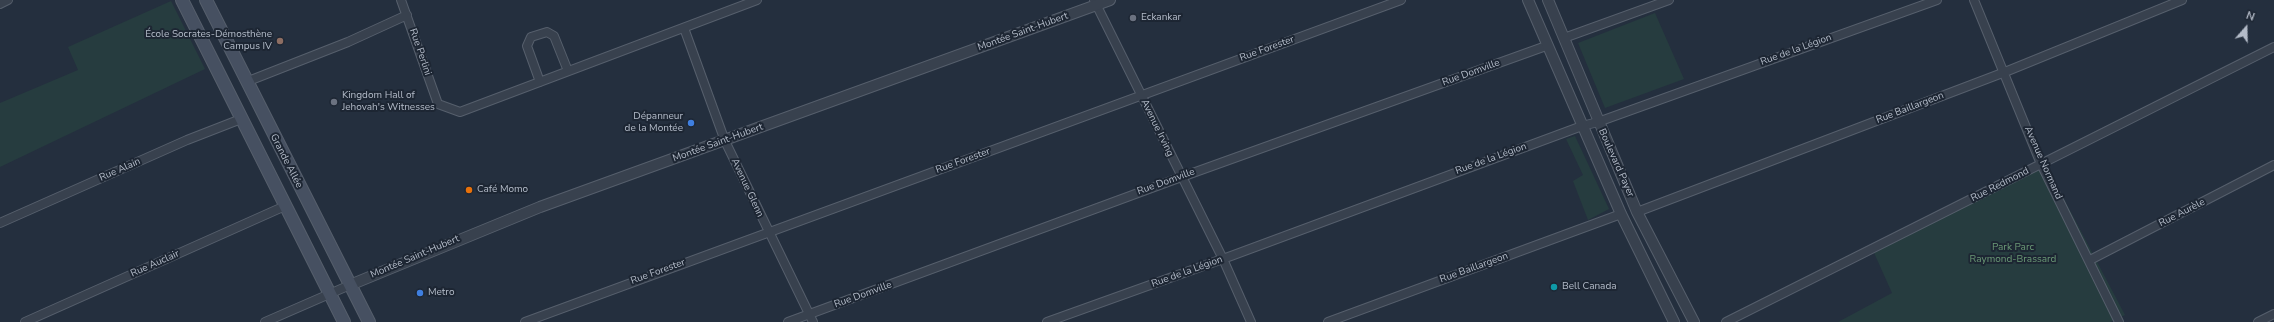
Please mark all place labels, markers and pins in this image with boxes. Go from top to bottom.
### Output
place label: Eckankar [1141,12,1181,24]
marker: Eckankar [1128,13,1138,23]
place label: École Socrates-Démosthène Campus IV [145,29,272,52]
marker: École Socrates-Démosthène Campus IV [275,36,285,46]
place label: Kingdom Hall of Jehovah's Witnesses [342,90,435,114]
marker: Kingdom Hall of Jehovah's Witnesses [329,97,339,107]
place label: Dépanneur de la Montée [625,111,683,134]
marker: Dépanneur de la Montée [686,118,696,128]
place label: Café Momo [477,184,528,196]
marker: Café Momo [464,185,474,195]
place label: Bell Canada [1562,281,1617,293]
marker: Bell Canada [1549,282,1559,292]
place label: Metro [428,287,454,299]
marker: Metro [415,288,425,298]

